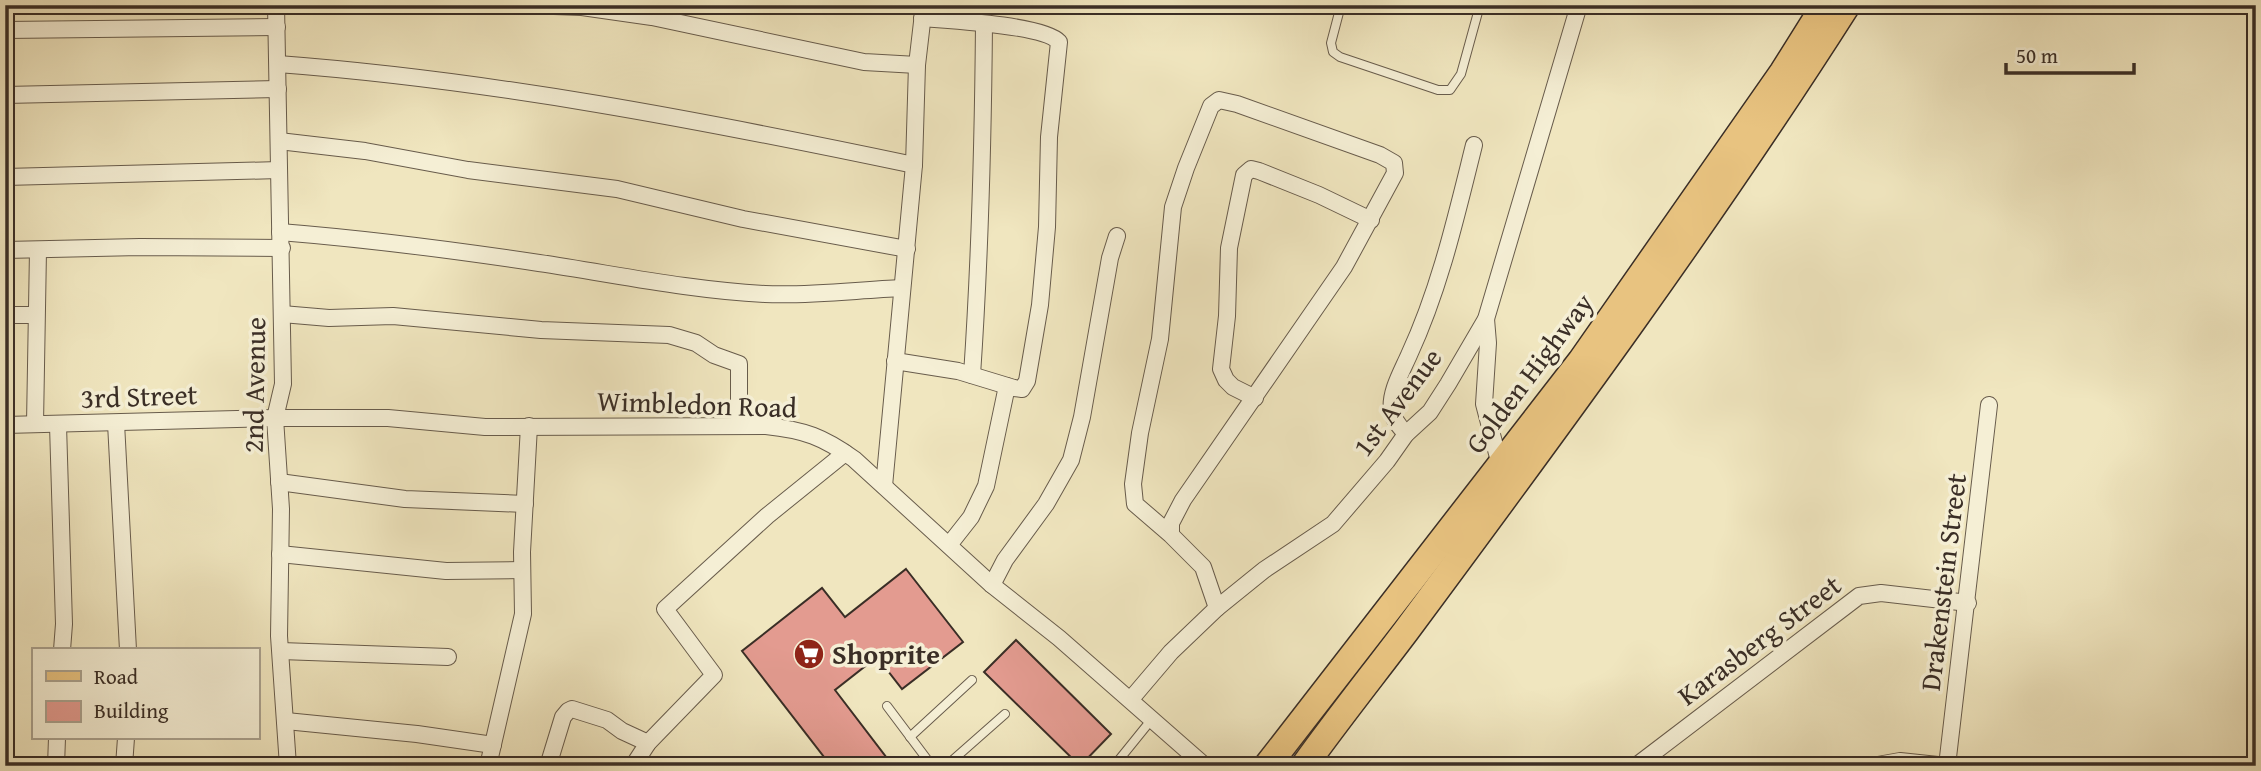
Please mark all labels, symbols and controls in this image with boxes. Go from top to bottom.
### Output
scale bar [2006,32,2133,76]
text: 50 m [2016,40,2058,71]
street label: Golden Highway [1455,284,1603,461]
street label: 2nd Avenue [232,316,275,454]
street label: 1st Avenue [1342,339,1451,465]
street label: 3rd Street [80,373,198,418]
street label: Wimbledon Road [596,380,798,427]
street label: Drakenstein Street [1909,471,1976,693]
street label: Karasberg Street [1668,564,1849,715]
place label: Shoprite [832,633,940,674]
supermarket icon: Shoprite [792,637,826,671]
legend [32,648,259,740]
text: Road [94,661,139,692]
text: Building [94,695,169,726]

